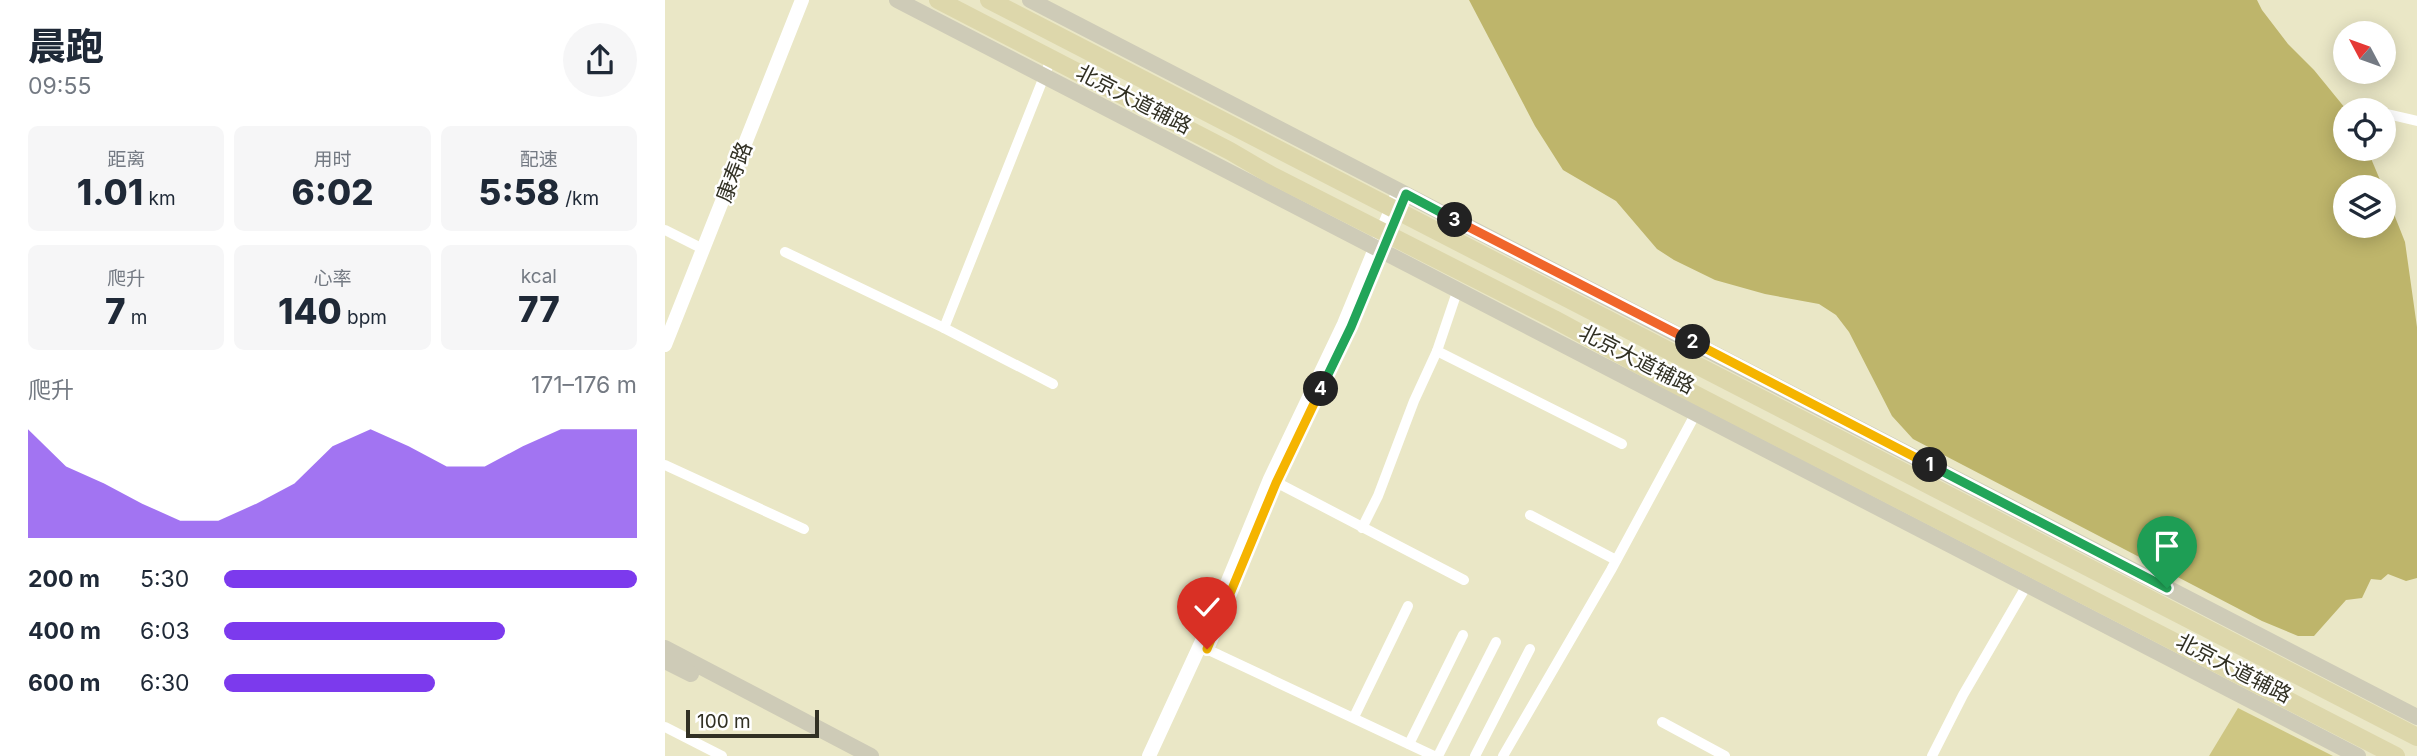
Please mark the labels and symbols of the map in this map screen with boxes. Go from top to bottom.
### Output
north arrow [2333,21,2396,84]
street label: 北京大道辅路 [1072,59,1196,139]
street label: 康寿路 [711,138,757,206]
pin: 3 [1437,202,1473,238]
street label: 北京大道辅路 [1575,319,1699,399]
pin: 2 [1675,324,1711,360]
pin: 4 [1303,372,1339,406]
pin: 1 [1913,448,1947,482]
pin [2137,516,2197,588]
pin [1177,577,1237,649]
street label: 北京大道辅路 [2172,628,2296,708]
scale bar [686,707,819,739]

